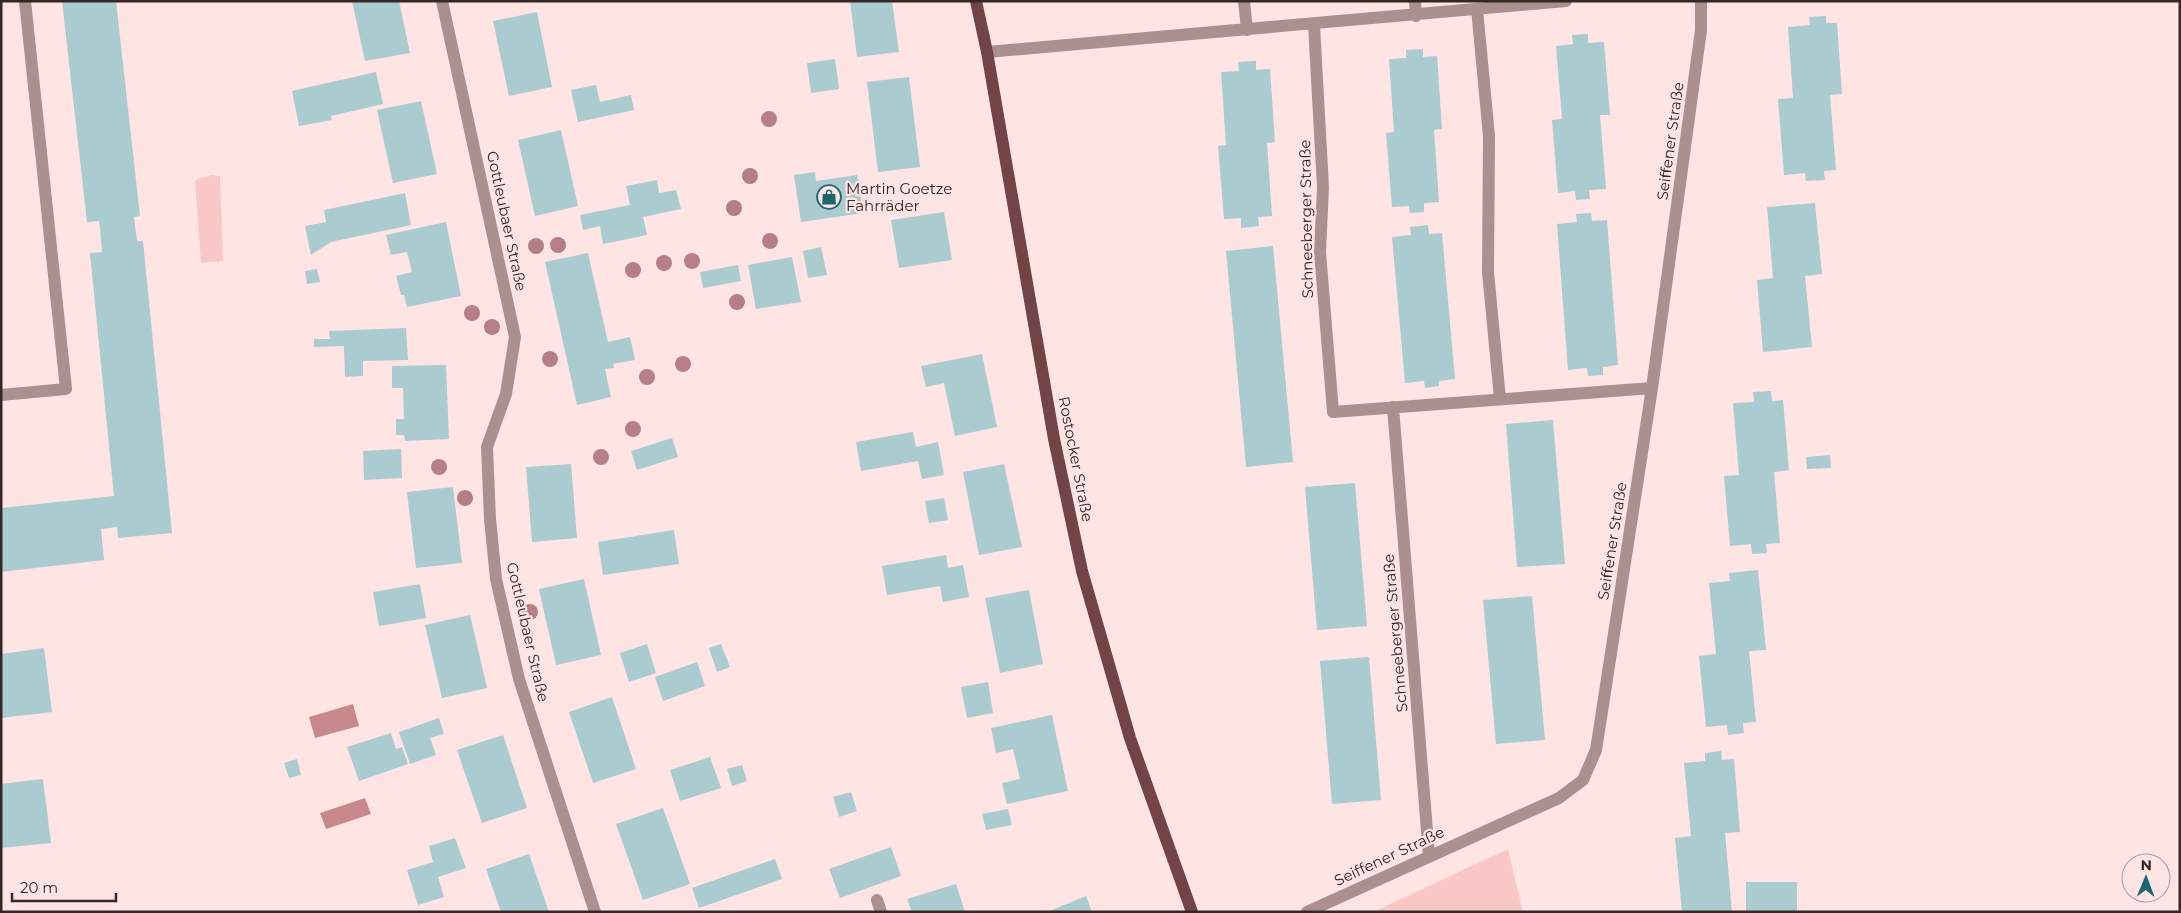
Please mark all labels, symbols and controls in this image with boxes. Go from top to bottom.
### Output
street label: Seiffener Straße [1652,81,1688,201]
street label: Schneeberger Straße [1295,139,1317,299]
street label: Gottleubaer Straße [483,149,531,293]
place label: Martin Goetze Fahrräder [846,179,952,215]
shop icon: Martin Goetze Fahrräder [816,184,842,210]
street label: Rostocker Straße [1055,395,1097,523]
street label: Seiffener Straße [1593,481,1631,601]
street label: Schneeberger Straße [1379,553,1411,713]
street label: Gottleubaer Straße [503,560,553,704]
street label: Seiffener Straße [1331,822,1447,890]
north arrow [2121,853,2171,903]
text: N [2140,856,2152,874]
scale bar [12,870,116,902]
text: 20 m [20,878,58,897]

